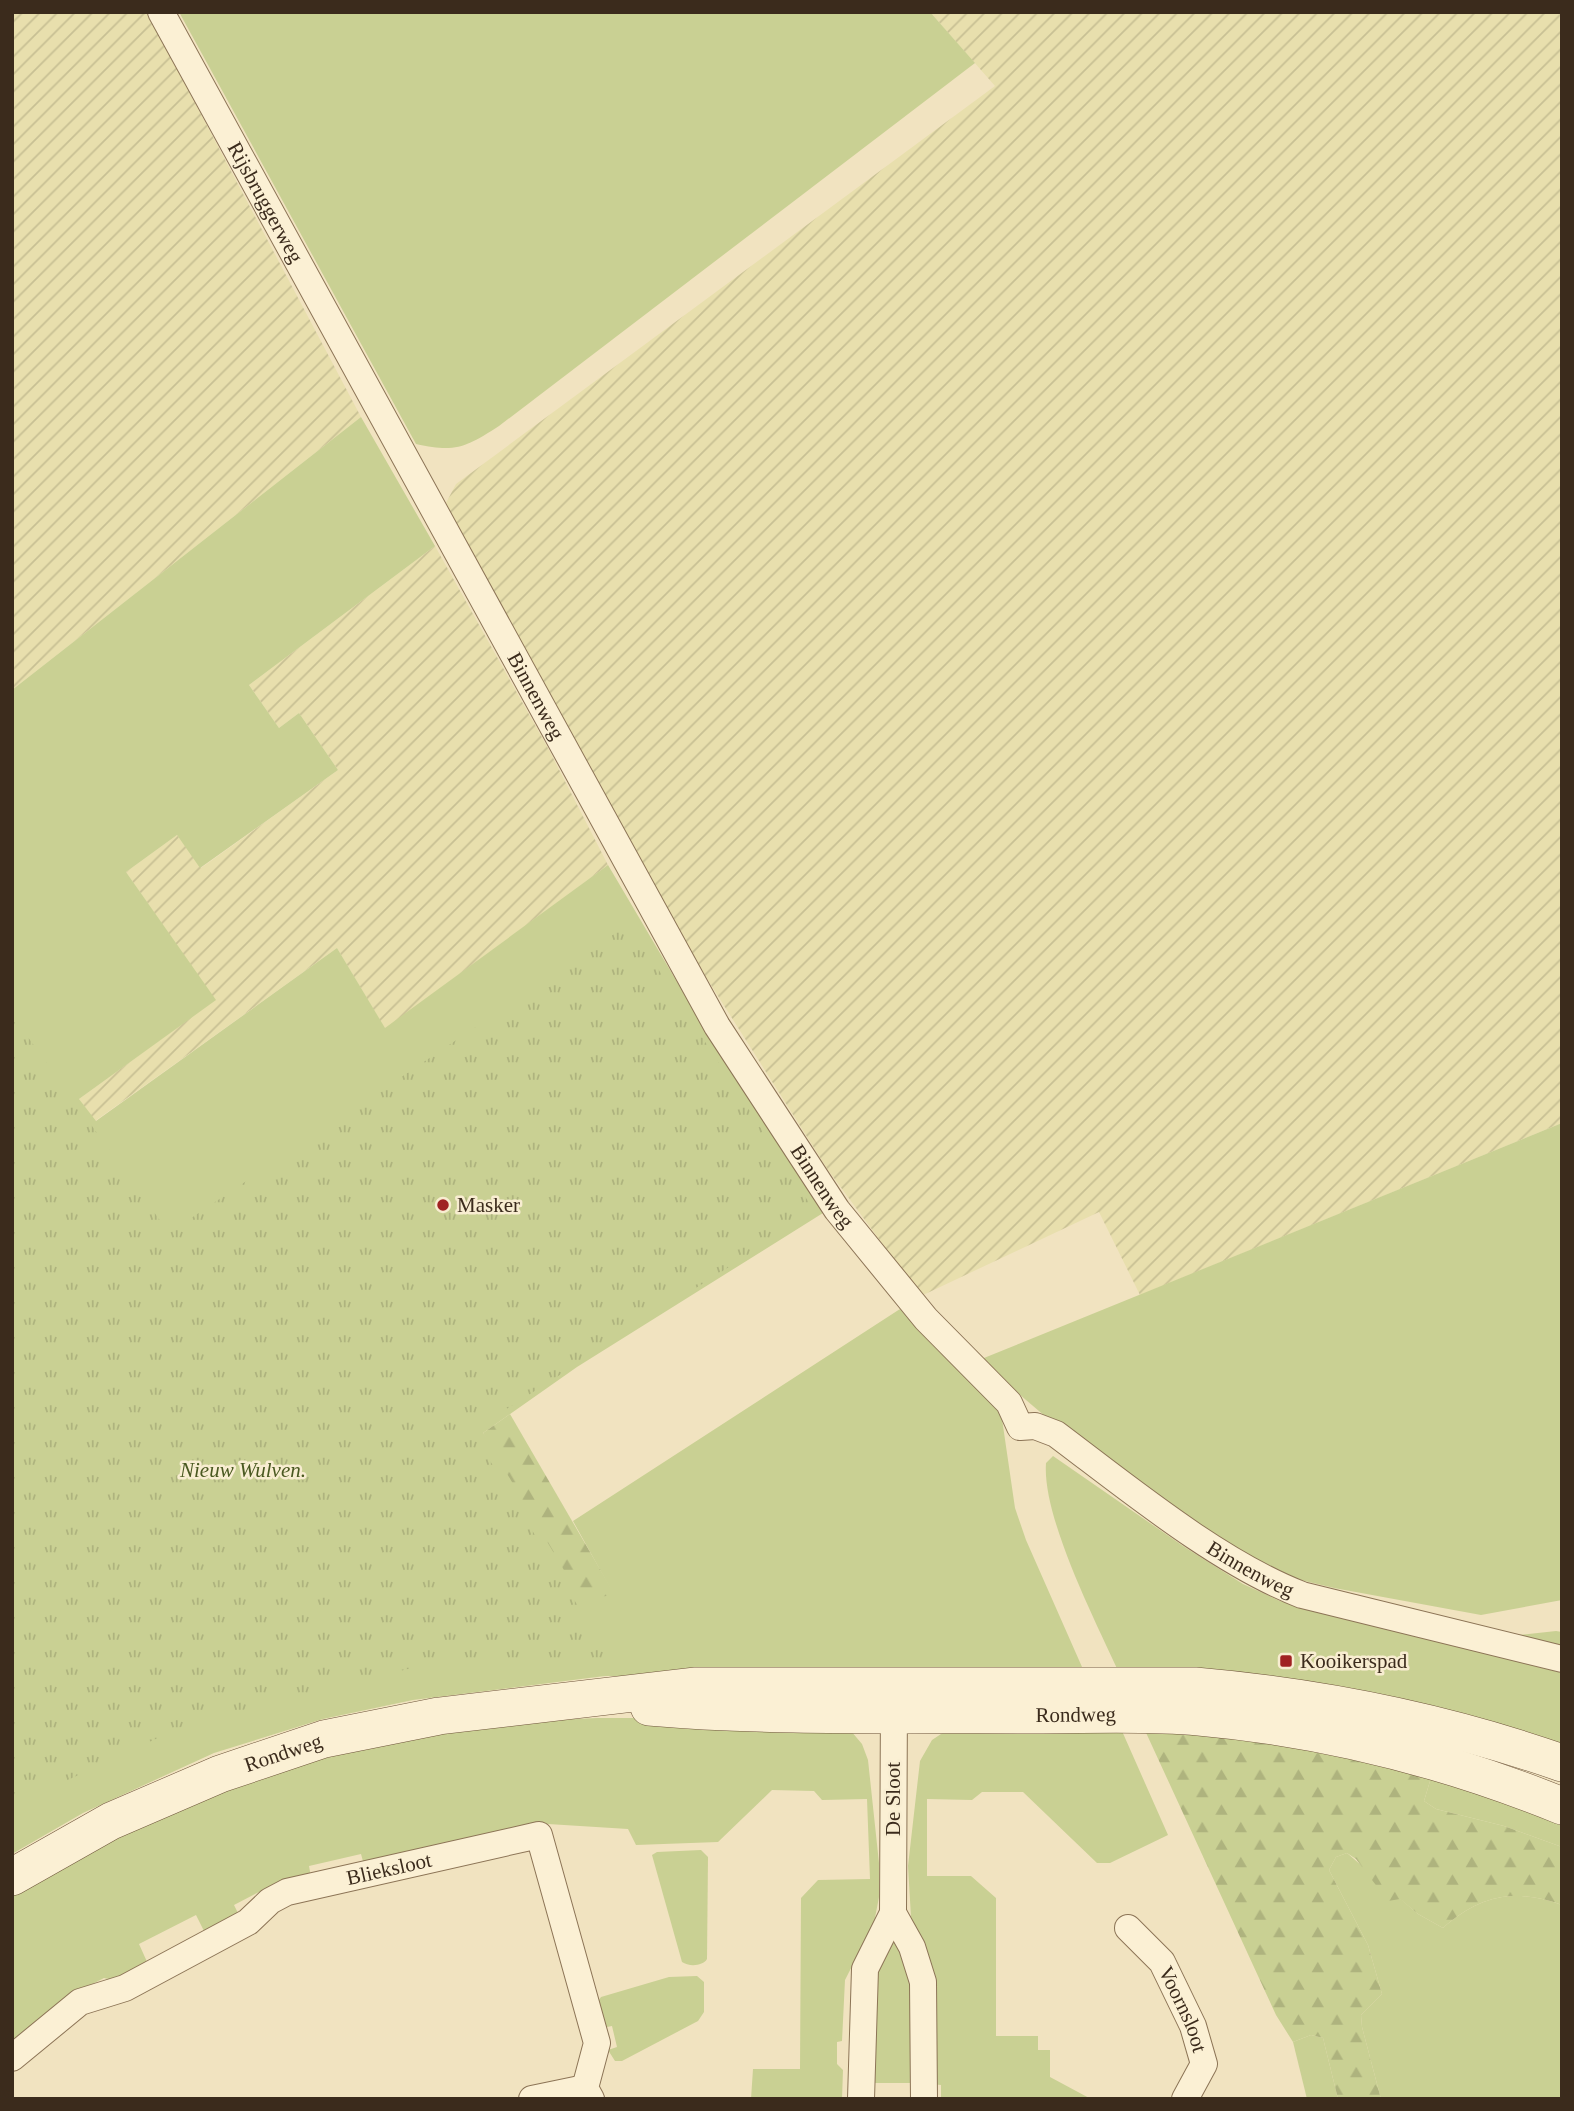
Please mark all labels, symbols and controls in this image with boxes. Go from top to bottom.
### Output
street label: Rijsbruggerweg [223,138,308,267]
street label: Binnenweg [502,648,570,744]
street label: Binnenweg [785,1140,859,1233]
place label: Masker [457,1193,520,1217]
marker: Masker [435,1197,451,1213]
park label: Nieuw Wulven. [179,1458,306,1482]
street label: Binnenweg [1203,1536,1298,1603]
place label: Kooikerspad [1300,1649,1408,1673]
marker: Kooikerspad [1278,1653,1294,1669]
street label: Rondweg [1035,1702,1117,1727]
street label: Rondweg [241,1728,326,1777]
street label: De Sloot [881,1762,905,1836]
street label: Blieksloot [344,1848,434,1890]
street label: Voornsloot [1154,1962,1212,2055]

